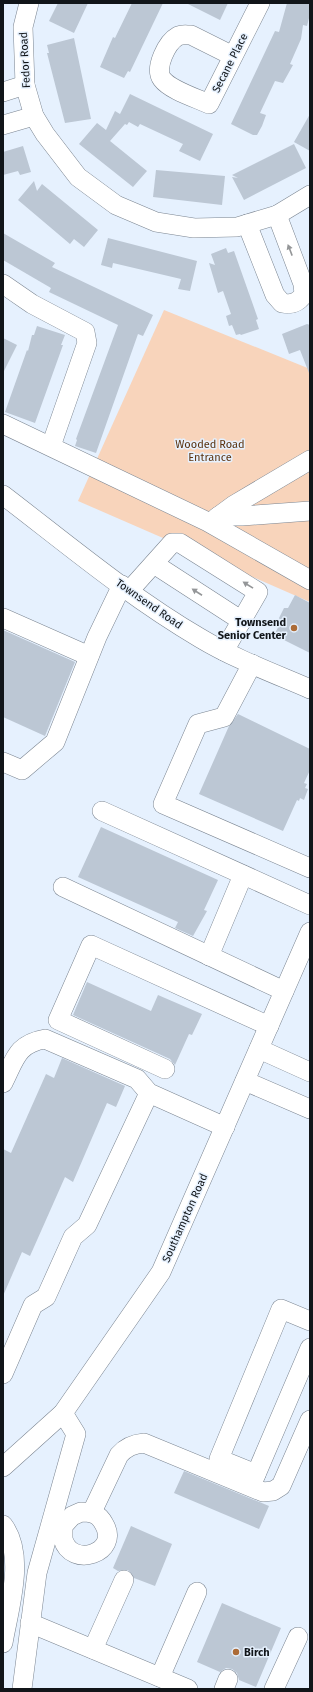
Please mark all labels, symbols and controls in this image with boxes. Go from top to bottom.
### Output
street label: Fedor Road [17,31,33,89]
street label: Secane Place [209,31,251,95]
one-way arrow [286,243,292,255]
park label: Wooded Road Entrance [175,438,245,464]
street label: Townsend Road [113,576,185,632]
one-way arrow [242,582,254,589]
one-way arrow [192,588,202,596]
place label: Townsend Senior Center [218,616,287,642]
marker: Townsend Senior Center [289,623,299,633]
street label: Southampton Road [160,1171,210,1265]
place label: Birch [244,1646,270,1659]
marker: Birch [231,1647,241,1657]

